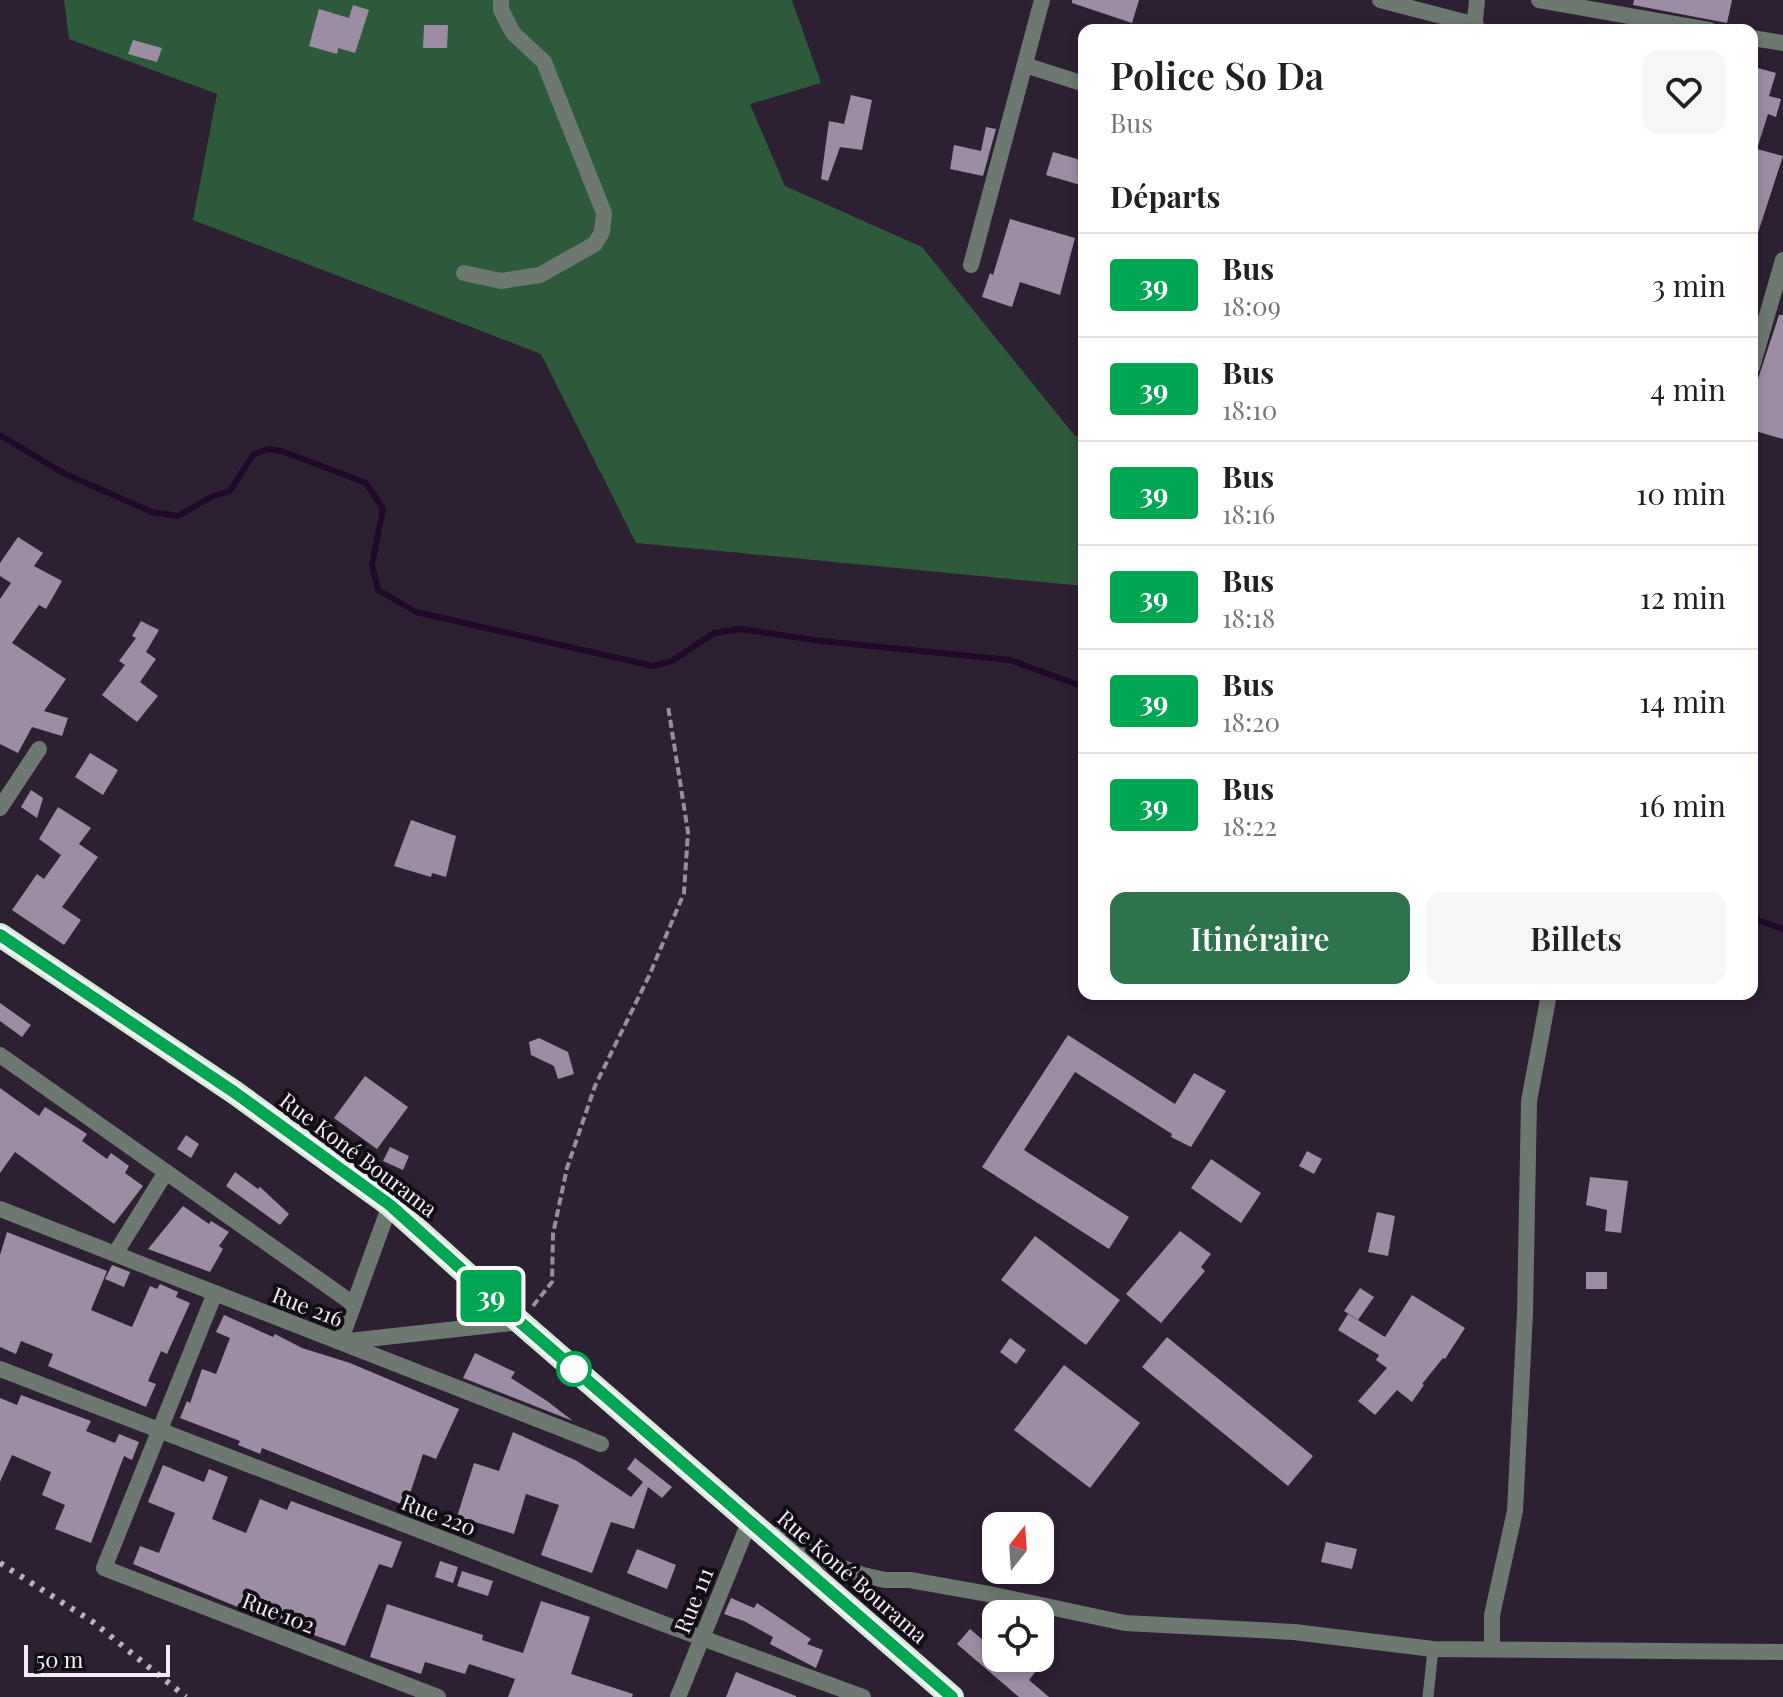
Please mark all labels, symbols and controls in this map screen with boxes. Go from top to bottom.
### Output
text: Police So Da [1110,49,1324,100]
button: heart [1642,50,1726,134]
text: Bus [1110,105,1153,140]
text: Départs [1110,176,1220,216]
text: Bus [1222,248,1274,288]
text: 3 min [1652,265,1726,305]
text: 39 [1139,266,1169,303]
text: 18:09 [1222,288,1281,323]
text: Bus [1222,352,1274,392]
text: 4 min [1650,369,1726,409]
text: 39 [1139,370,1169,407]
text: 18:10 [1222,392,1277,427]
text: Bus [1222,456,1274,496]
text: 10 min [1636,473,1726,513]
text: 39 [1139,474,1169,511]
text: 18:16 [1222,496,1275,531]
text: Bus [1222,560,1274,600]
text: 12 min [1640,577,1726,617]
text: 39 [1139,578,1169,615]
text: 18:18 [1222,600,1275,635]
text: Bus [1222,664,1274,704]
text: 14 min [1639,681,1726,721]
text: 39 [1139,682,1169,719]
text: 18:20 [1222,704,1280,739]
text: Bus [1222,768,1274,808]
text: 16 min [1639,785,1726,825]
text: 39 [1139,786,1169,823]
text: 18:22 [1222,808,1277,843]
button: Itinéraire [1110,892,1410,984]
button: Billets [1426,892,1726,984]
street label: Rue Koné Bourama [274,1085,444,1223]
line badge: 39 [455,1270,527,1322]
text: 39 [476,1277,506,1314]
street label: Rue 216 [268,1279,348,1333]
unlabelled marker [557,1352,591,1386]
street label: Rue 220 [397,1486,481,1542]
street label: Rue Koné Bourama [772,1502,934,1650]
north arrow [982,1512,1054,1584]
map controls [982,1512,1054,1672]
street label: Rue 111 [666,1563,720,1637]
street label: Rue 102 [238,1584,320,1640]
button: locate [982,1600,1054,1672]
scale bar [24,1641,170,1677]
text: 50 m [36,1644,83,1674]

